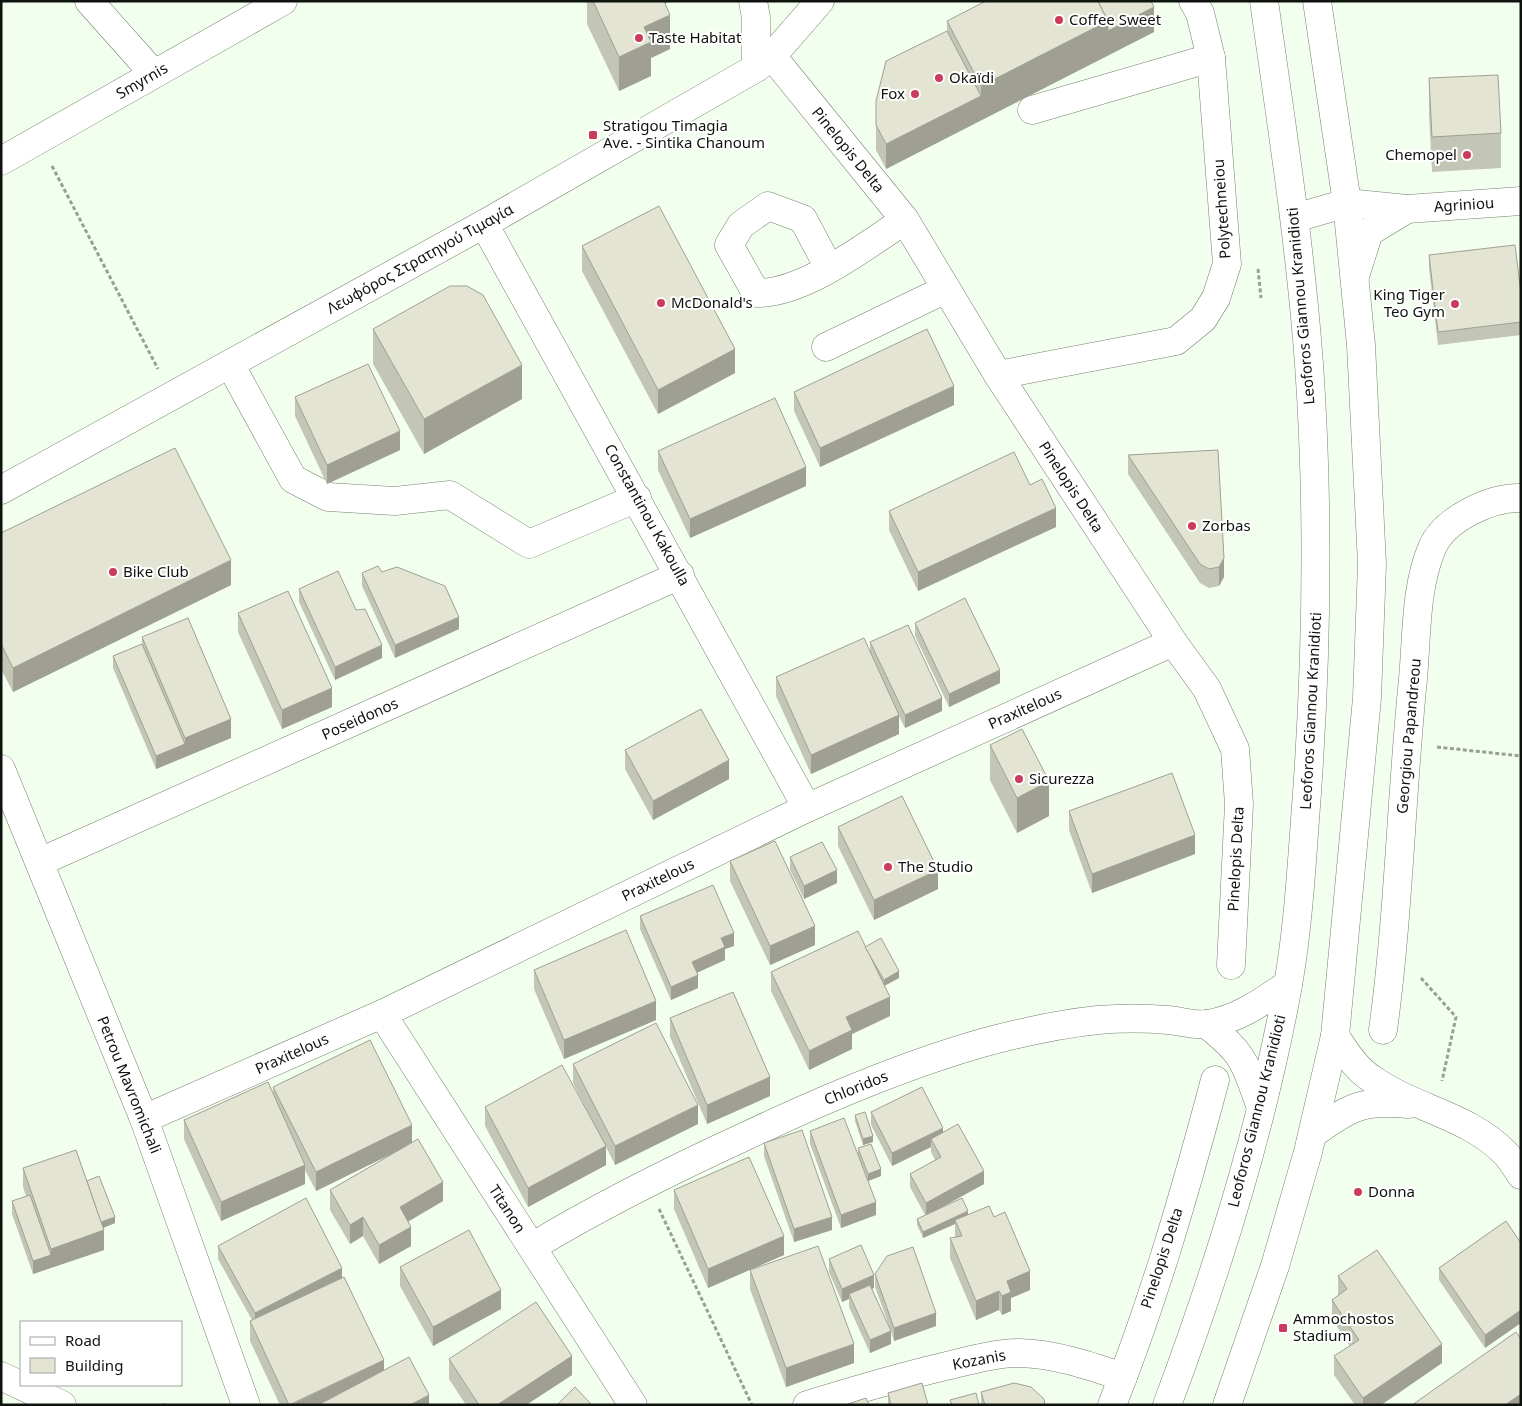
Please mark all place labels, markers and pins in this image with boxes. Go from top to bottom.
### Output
place label: Coffee Sweet [1069,9,1162,29]
marker: Coffee Sweet [1053,14,1065,26]
place label: Taste Habitat [649,27,742,47]
marker: Taste Habitat [633,32,645,44]
place label: Okaïdi [949,67,994,87]
marker: Okaïdi [933,72,945,84]
place label: Fox [881,83,905,103]
marker: Fox [909,88,921,100]
place label: Stratigou Timagia Ave. - Sintika Chanoum [603,115,765,152]
marker: Stratigou Timagia Ave. - Sintika Chanoum [587,129,599,141]
place label: Chemopel [1385,144,1457,164]
marker: Chemopel [1461,149,1473,161]
place label: King Tiger Teo Gym [1373,284,1445,321]
place label: McDonald's [671,292,753,312]
marker: McDonald's [655,297,667,309]
marker: King Tiger Teo Gym [1449,298,1461,310]
place label: Zorbas [1202,515,1251,535]
marker: Zorbas [1186,520,1198,532]
place label: Bike Club [123,561,189,581]
marker: Bike Club [107,566,119,578]
place label: Sicurezza [1029,768,1094,788]
marker: Sicurezza [1013,773,1025,785]
place label: The Studio [898,856,973,876]
marker: The Studio [882,861,894,873]
place label: Donna [1368,1181,1415,1201]
marker: Donna [1352,1186,1364,1198]
place label: Ammochostos Stadium [1293,1308,1394,1345]
marker: Ammochostos Stadium [1277,1322,1289,1334]

